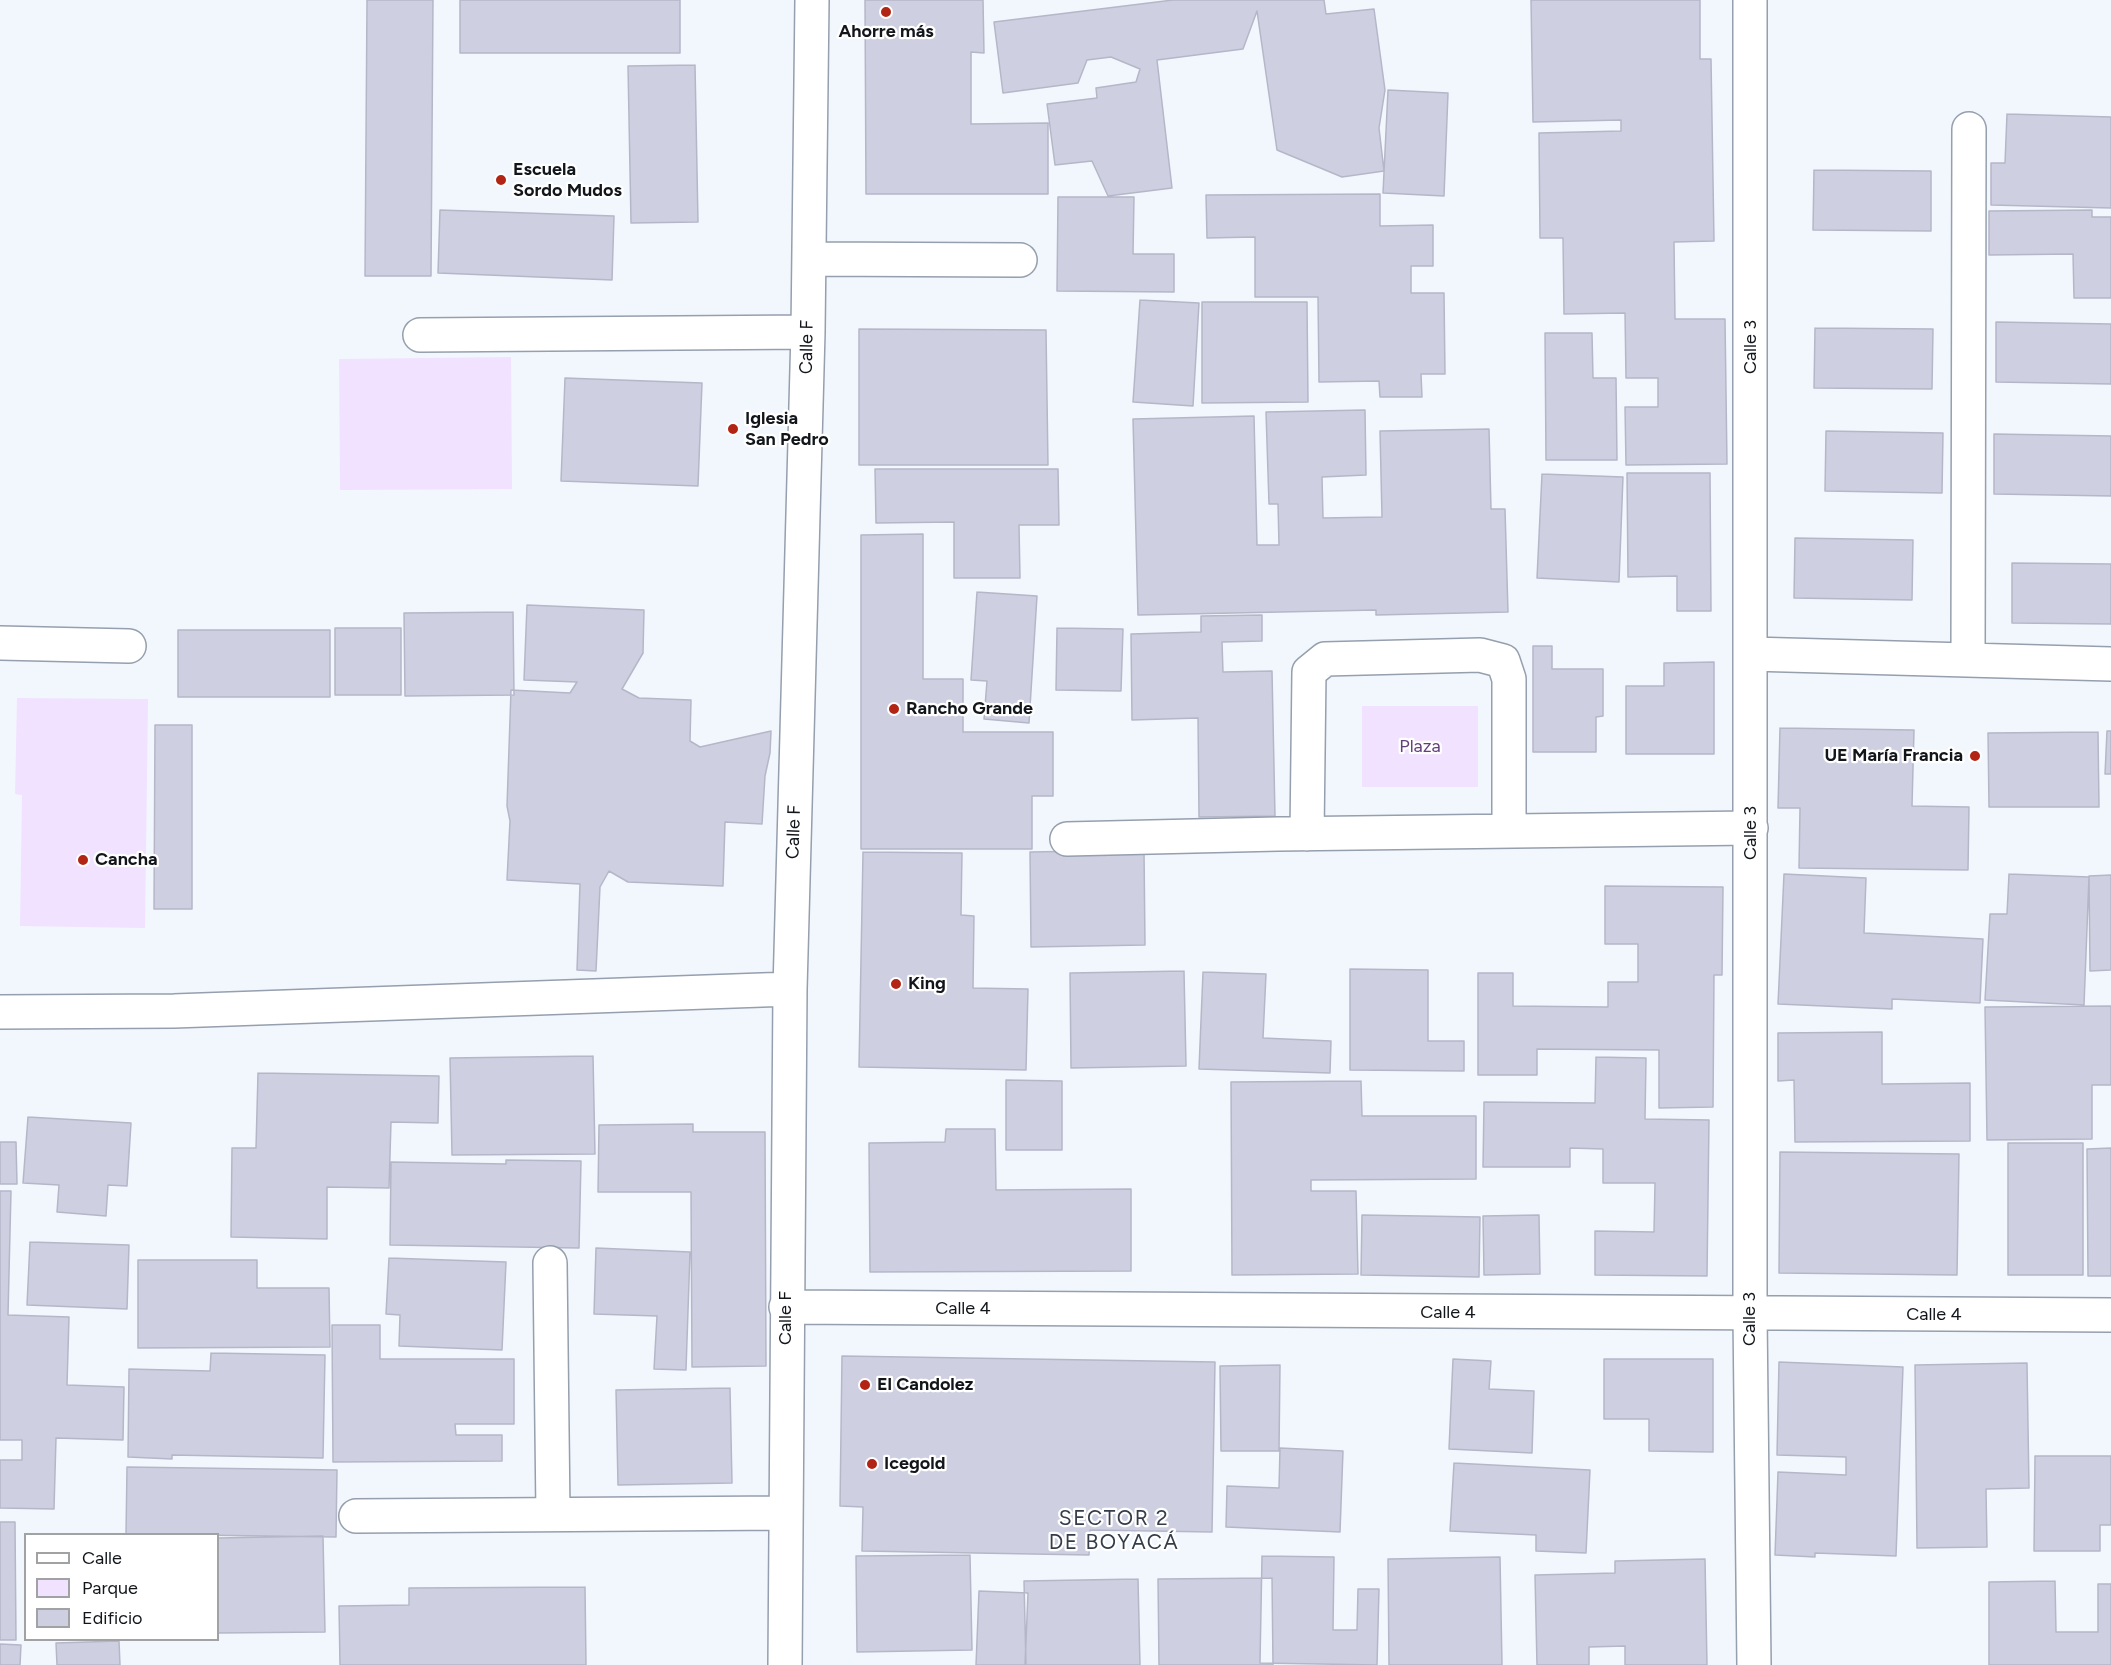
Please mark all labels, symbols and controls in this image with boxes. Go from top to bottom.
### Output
marker: Ahorre más [879,5,893,19]
place label: Ahorre más [838,21,934,43]
place label: Escuela Sordo Mudos [513,159,622,201]
marker: Escuela Sordo Mudos [494,173,508,187]
street label: Calle F [796,320,818,374]
street label: Calle 3 [1740,320,1762,374]
place label: Iglesia San Pedro [745,408,829,450]
marker: Iglesia San Pedro [726,422,740,436]
place label: Rancho Grande [906,698,1033,720]
marker: Rancho Grande [887,702,901,716]
park label: Plaza [1399,736,1441,758]
place label: UE María Francia [1824,745,1963,767]
marker: UE María Francia [1968,749,1982,763]
street label: Calle F [782,805,806,859]
street label: Calle 3 [1740,806,1762,860]
place label: Cancha [95,849,158,871]
marker: Cancha [76,853,90,867]
place label: King [908,973,946,995]
marker: King [889,977,903,991]
street label: Calle F [775,1291,797,1345]
street label: Calle 3 [1739,1292,1761,1346]
street label: Calle 4 [935,1298,991,1320]
street label: Calle 4 [1420,1302,1476,1324]
street label: Calle 4 [1906,1304,1962,1326]
place label: El Candolez [877,1374,973,1396]
marker: El Candolez [858,1378,872,1392]
place label: Icegold [884,1453,945,1475]
marker: Icegold [865,1457,879,1471]
district label: SECTOR 2 DE BOYACÁ [1049,1506,1179,1556]
legend [24,1533,219,1641]
text: Calle [82,1547,122,1569]
text: Parque [82,1577,138,1599]
text: Edificio [82,1607,143,1629]

